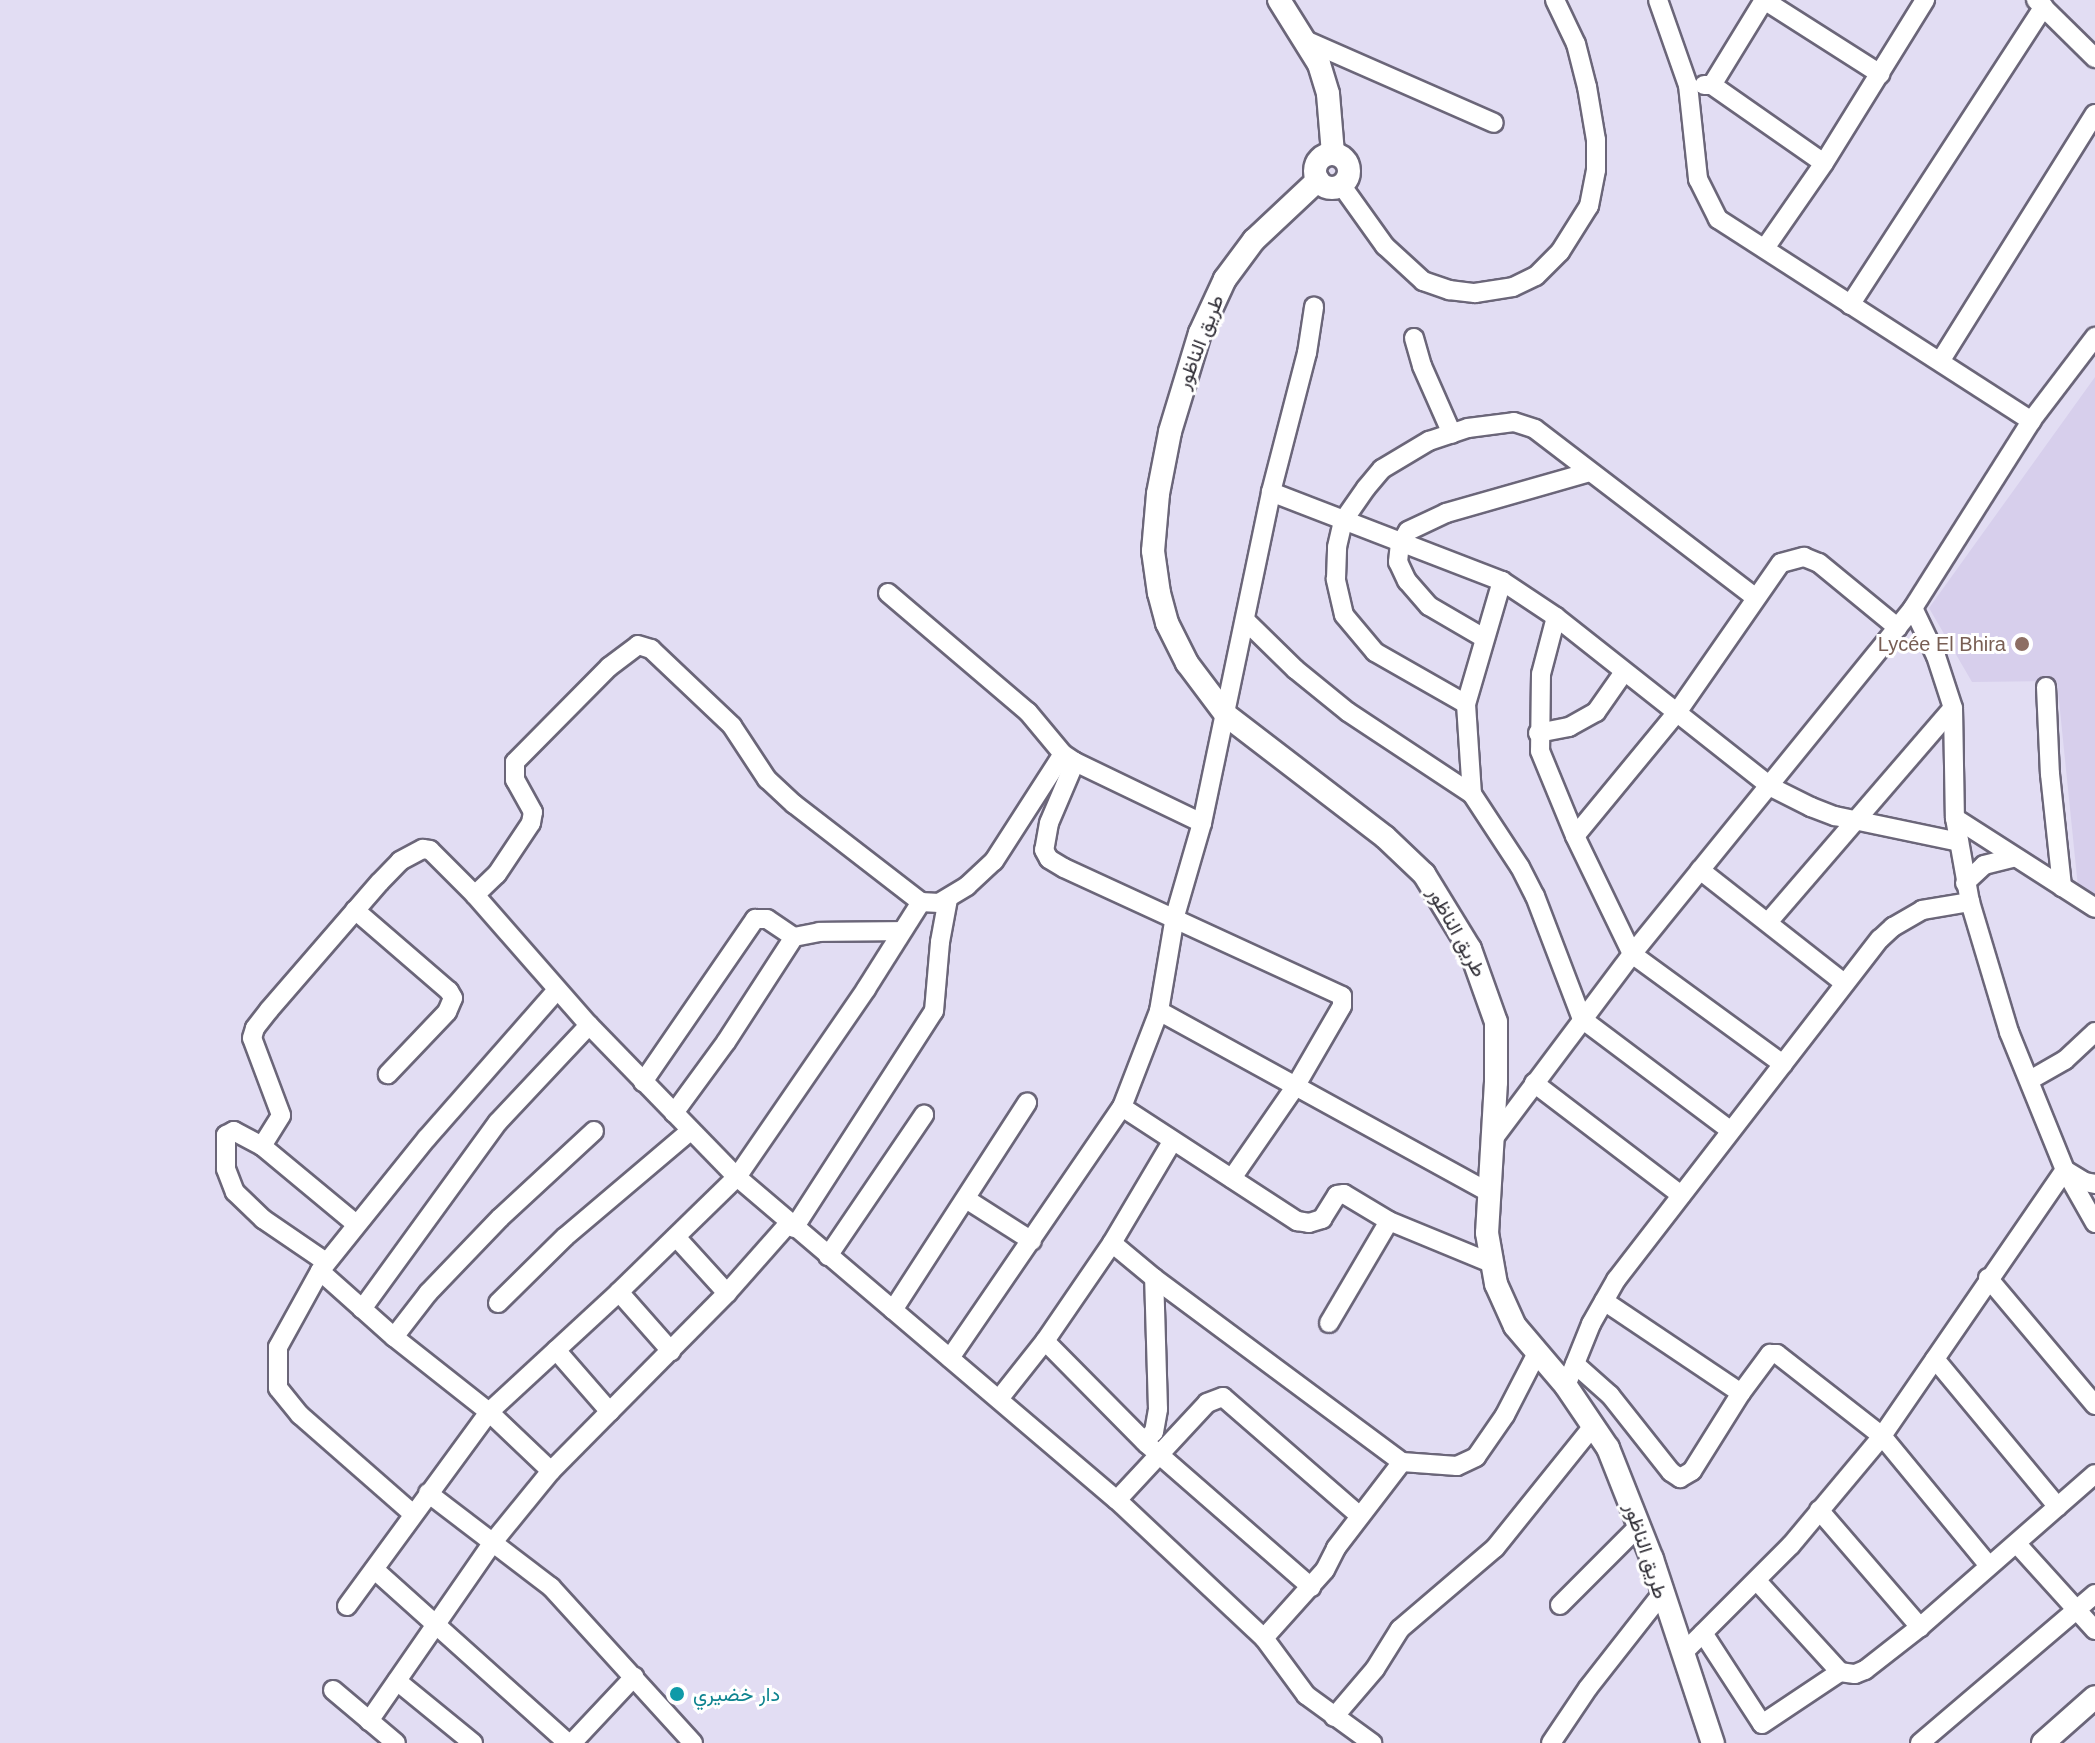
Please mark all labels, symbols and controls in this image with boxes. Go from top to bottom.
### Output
street label: طريق الناظور [1171,291,1229,393]
place label: Lycée El Bhira [1878,632,2006,656]
marker: Lycée El Bhira [2013,635,2031,653]
street label: طريق الناظور [1422,883,1492,981]
street label: طريق الناظور [1619,1500,1673,1602]
place label: دار خضيري [693,1682,780,1706]
marker: دار خضيري [668,1685,686,1703]

